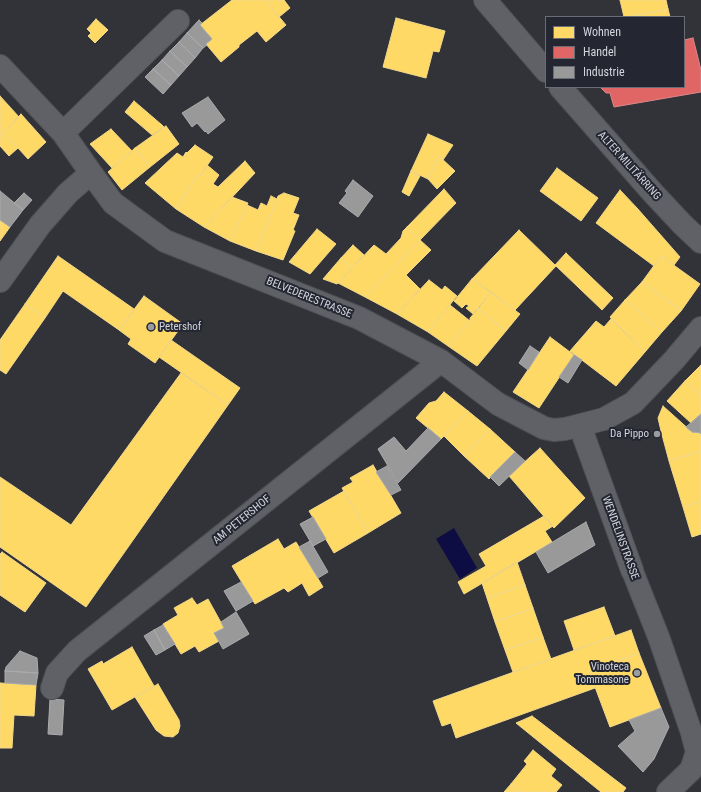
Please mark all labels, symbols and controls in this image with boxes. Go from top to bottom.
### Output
legend [545,16,685,88]
text: Wohnen [583,25,621,39]
text: Handel [583,45,616,59]
text: Industrie [583,65,625,79]
street label: ALTER MILITÄRRING [595,129,663,203]
street label: BELVEDERESTRASSE [264,275,354,321]
place label: Petershof [159,320,201,334]
marker: Petershof [146,322,156,332]
place label: Da Pippo [610,427,649,441]
marker: Da Pippo [652,429,662,439]
street label: AM PETERSHOF [211,493,273,547]
street label: WENDELINSTRASSE [599,495,641,581]
place label: Vinoteca Tommasone [575,660,629,686]
marker: Vinoteca Tommasone [632,668,642,678]

